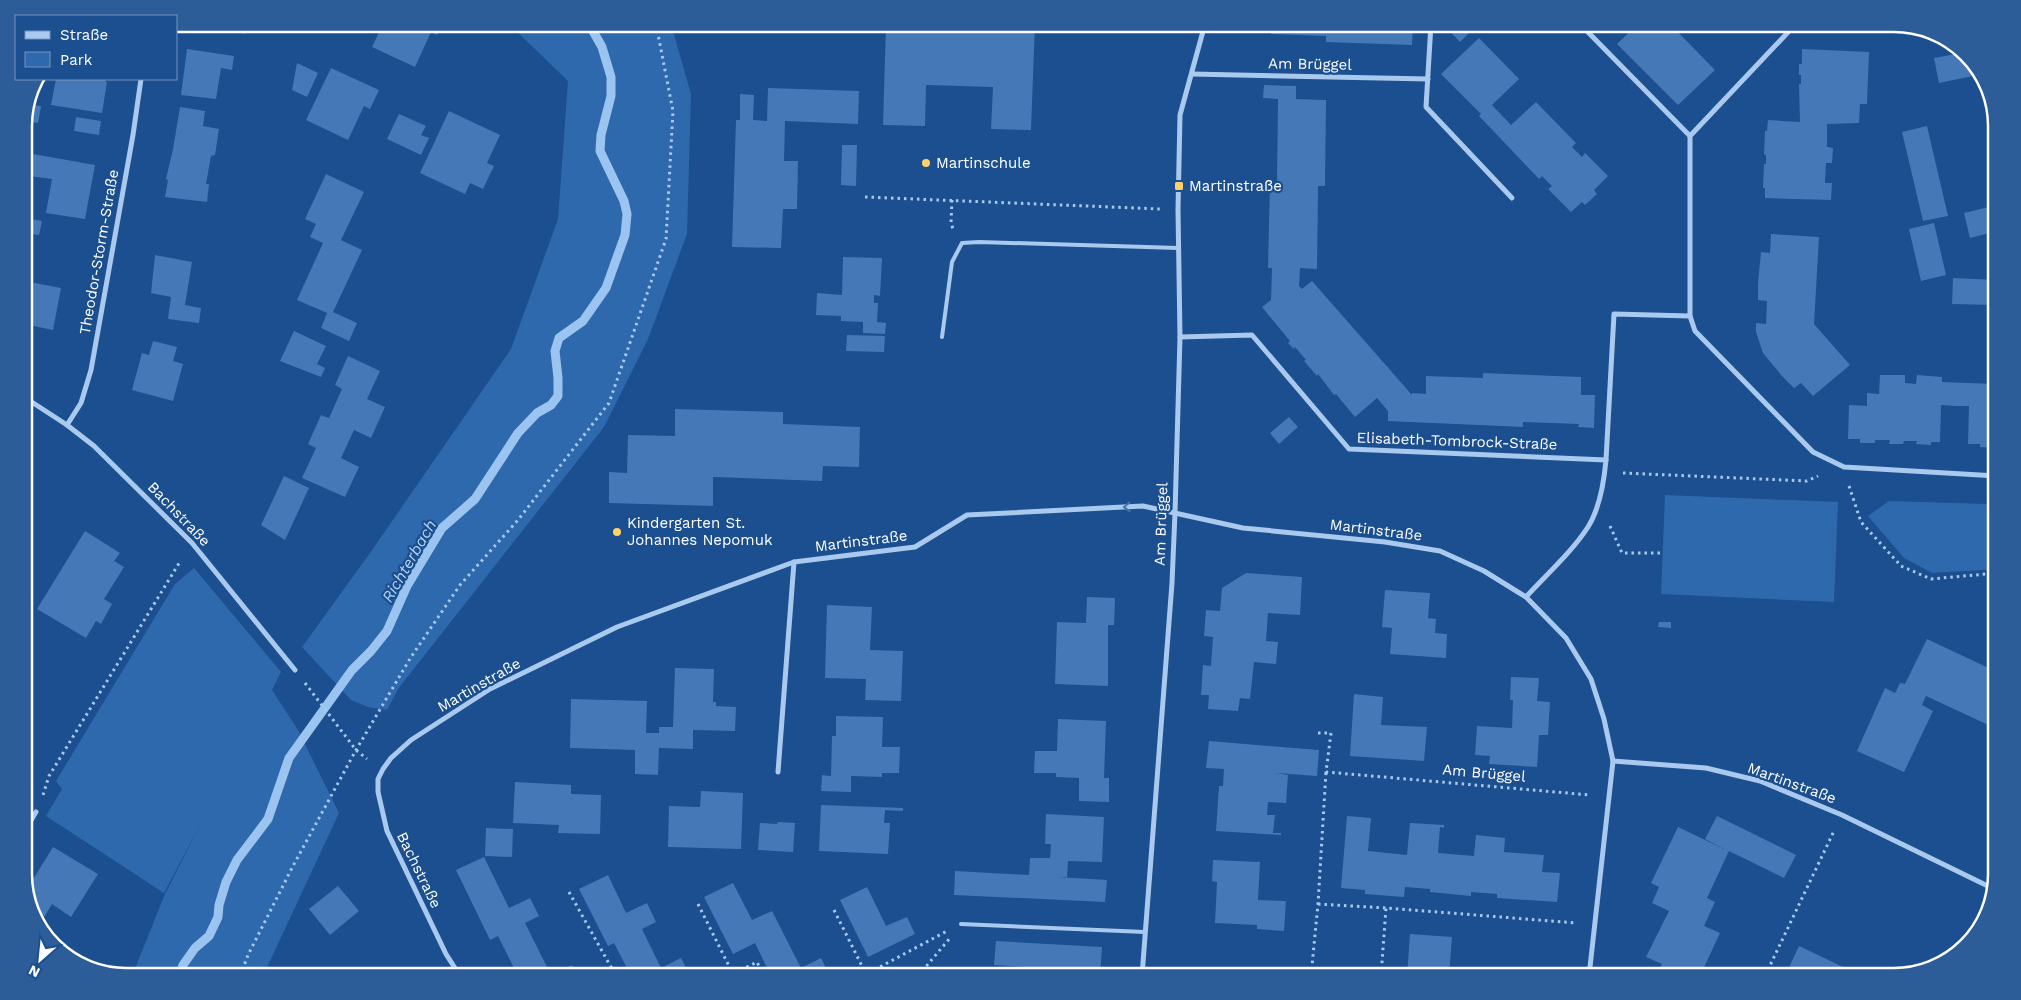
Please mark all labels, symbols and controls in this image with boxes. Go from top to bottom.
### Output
legend [15,15,178,80]
text: Straße [60,26,108,44]
text: Park [60,51,93,69]
street label: Am Brüggel [1268,54,1352,74]
place label: Martinschule [936,154,1031,172]
marker: Martinschule [920,157,932,169]
street label: Theodor-Storm-Straße [76,168,122,336]
place label: Martinstraße [1189,177,1282,195]
marker: Martinstraße [1173,180,1185,192]
street label: Elisabeth-Tombrock-Straße [1356,429,1558,453]
street label: Bachstraße [144,478,214,550]
street label: Am Brüggel [1151,481,1171,566]
one-way arrow [1122,502,1130,513]
place label: Kindergarten St. Johannes Nepomuk [627,514,773,549]
street label: Martinstraße [1329,515,1423,545]
water label: Richterbach [378,516,440,606]
marker: Kindergarten St. Johannes Nepomuk [611,526,623,538]
street label: Martinstraße [814,526,908,556]
street label: Martinstraße [434,654,524,716]
street label: Martinstraße [1745,759,1839,807]
street label: Am Brüggel [1442,760,1527,786]
street label: Bachstraße [393,829,445,911]
north arrow [15,935,65,985]
text: N [26,962,42,981]

